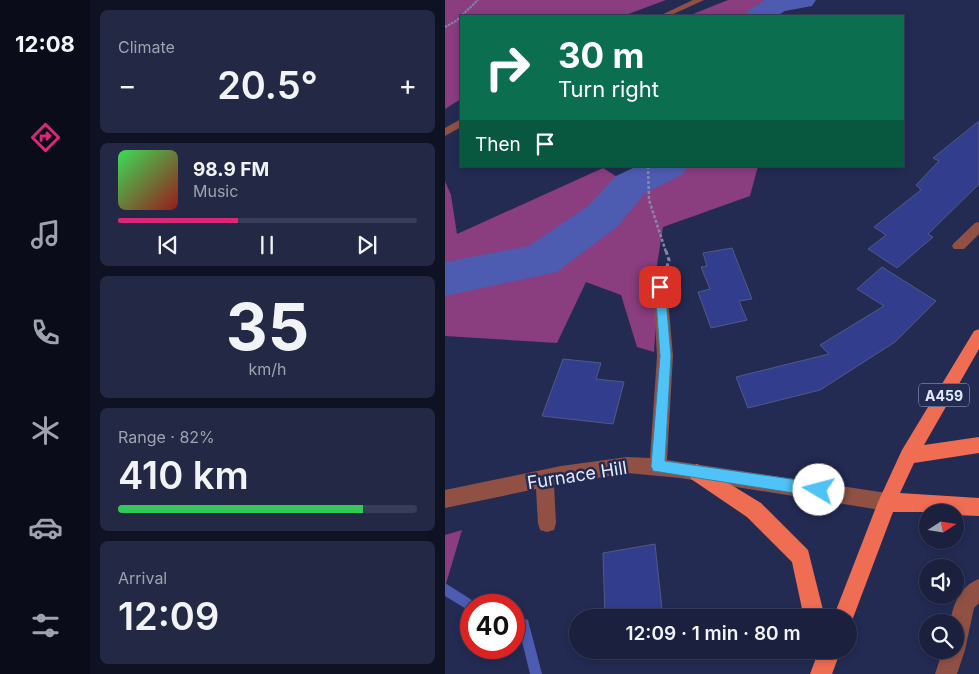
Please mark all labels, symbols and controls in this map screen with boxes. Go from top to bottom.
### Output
text: 12:08 [15,31,75,57]
text: 30 m [558,34,644,76]
icon: right [475,35,540,100]
text: Climate [118,37,175,57]
text: 20.5° [217,62,318,108]
text: − [118,68,137,102]
text: + [398,68,417,102]
text: Turn right [558,76,659,102]
icon: directions [28,120,63,155]
icon: arrive [531,130,559,158]
text: Then [475,133,521,156]
text: 98.9 FM [193,158,269,181]
text: Music [193,181,238,201]
icon: music [28,217,63,252]
icon: previous [154,231,182,259]
icon: pause [253,231,281,259]
icon: next [353,231,381,259]
pin [639,266,681,308]
icon: arrive [646,273,674,301]
text: 35 [226,287,309,366]
icon: phone [28,315,63,350]
text: km/h [248,359,287,379]
road number: A459 [919,384,969,406]
icon: climate [28,413,63,448]
text: Range · 82% [118,427,215,447]
text: 410 km [118,452,249,498]
street label: Furnace Hill [526,457,628,493]
position arrow [792,463,844,515]
north arrow [919,504,964,549]
map controls [919,504,964,659]
icon: car [28,510,63,545]
button: sound [919,559,964,604]
text: Arrival [118,568,167,588]
text: 12:09 [118,593,219,639]
speed limit sign: 40 [460,594,525,659]
icon: filters [28,608,63,643]
button: search [919,614,964,659]
text: 12:09 · 1 min · 80 m [626,622,801,645]

